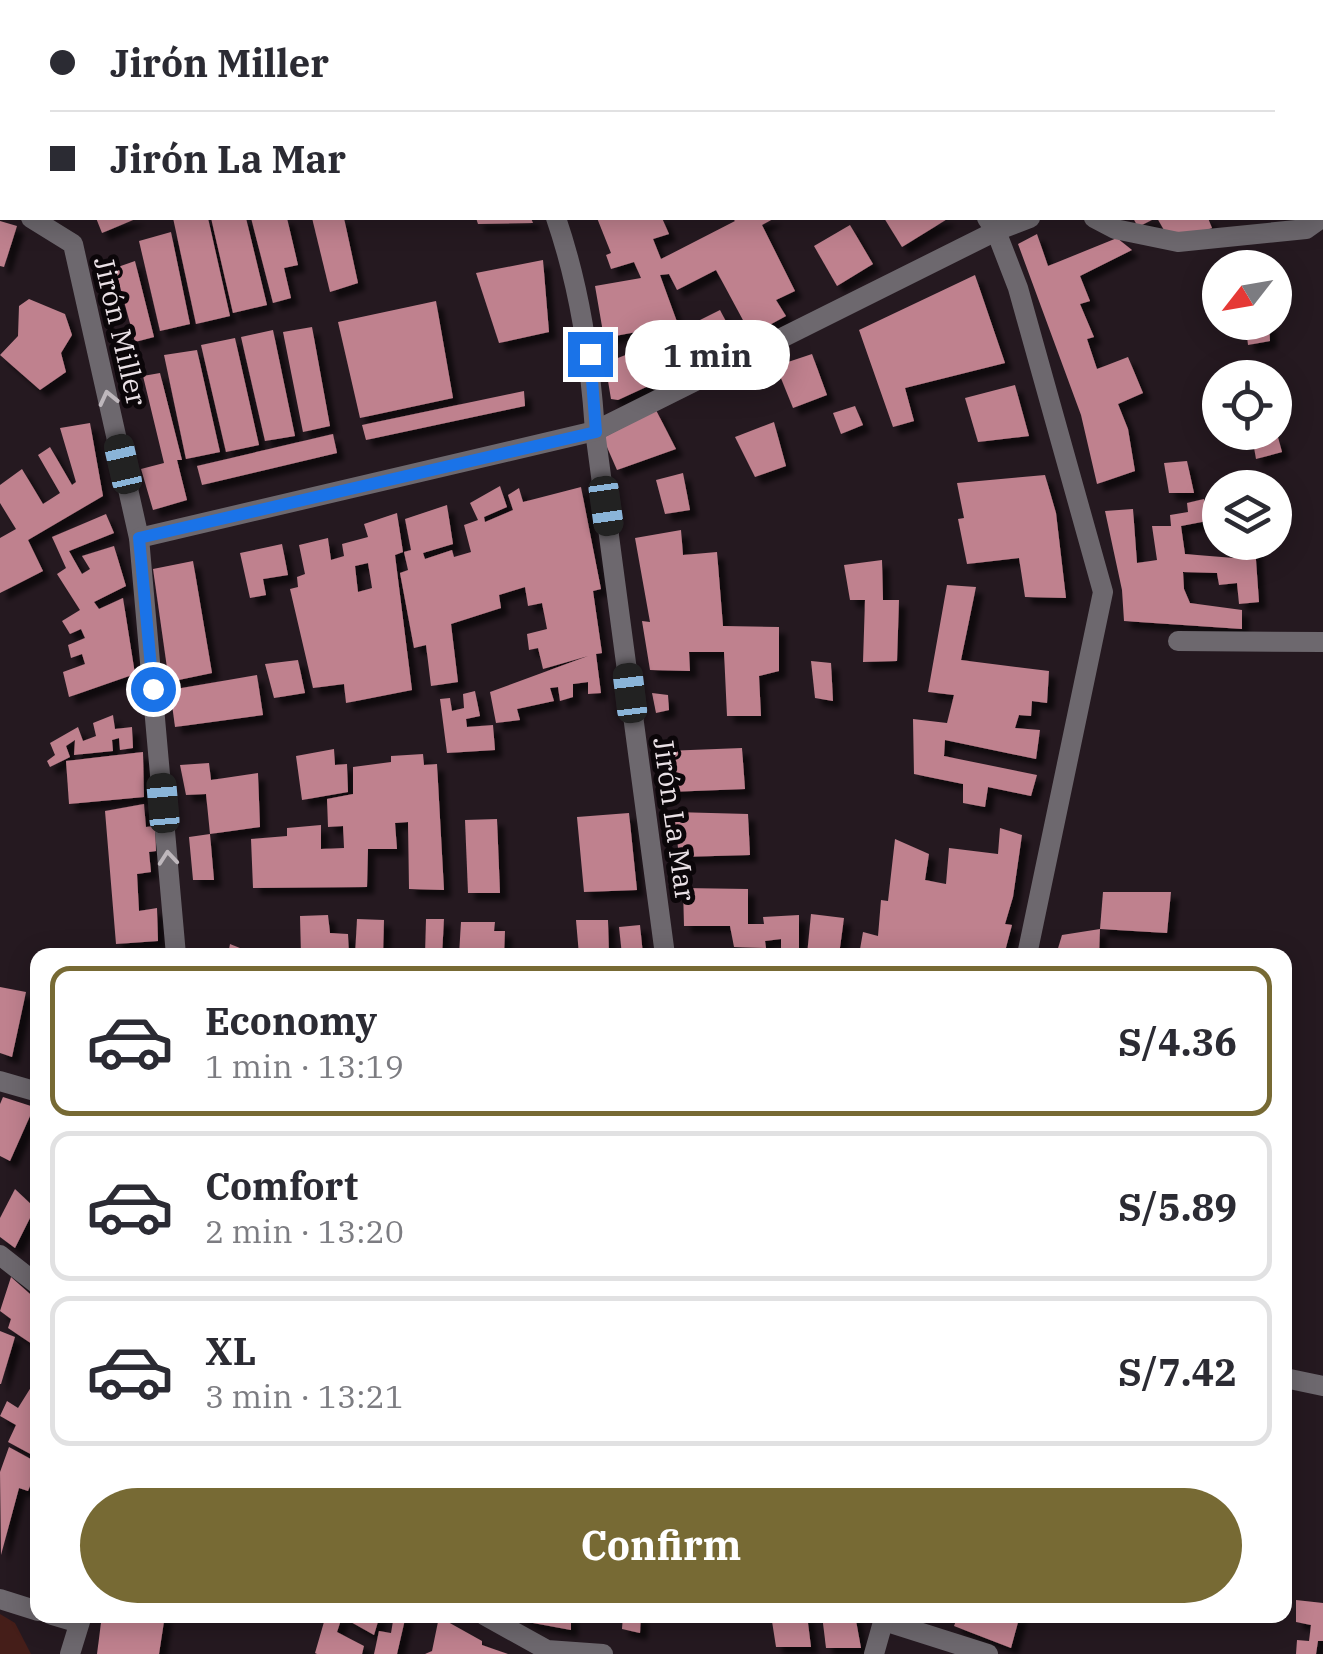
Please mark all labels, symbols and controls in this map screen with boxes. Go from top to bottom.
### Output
text: Jirón Miller [110,38,329,87]
text: Jirón La Mar [110,134,346,183]
north arrow [1202,250,1292,340]
map controls [1202,250,1292,560]
street label: Jirón Miller [86,253,156,410]
callout: 1 min [625,319,790,389]
route end [568,332,613,377]
text: 1 min [663,334,752,376]
button: locate [1202,360,1292,450]
one-way arrow [99,390,120,407]
car [102,431,144,497]
button: layers [1202,470,1292,560]
car [587,474,625,538]
car [611,661,649,725]
route start [131,667,176,712]
street label: Jirón La Mar [645,735,705,904]
car [145,772,181,834]
one-way arrow [157,849,179,865]
icon: car [85,996,175,1086]
text: Economy [205,996,377,1045]
text: S/4.36 [1118,1017,1237,1066]
text: 1 min · 13:19 [205,1045,404,1087]
icon: car [85,1161,175,1251]
text: Comfort [205,1161,358,1210]
text: S/5.89 [1118,1182,1237,1231]
text: 2 min · 13:20 [205,1210,404,1252]
icon: car [85,1326,175,1416]
text: XL [205,1326,256,1375]
text: S/7.42 [1118,1347,1237,1396]
text: 3 min · 13:21 [205,1375,404,1417]
button: Confirm [80,1488,1242,1603]

